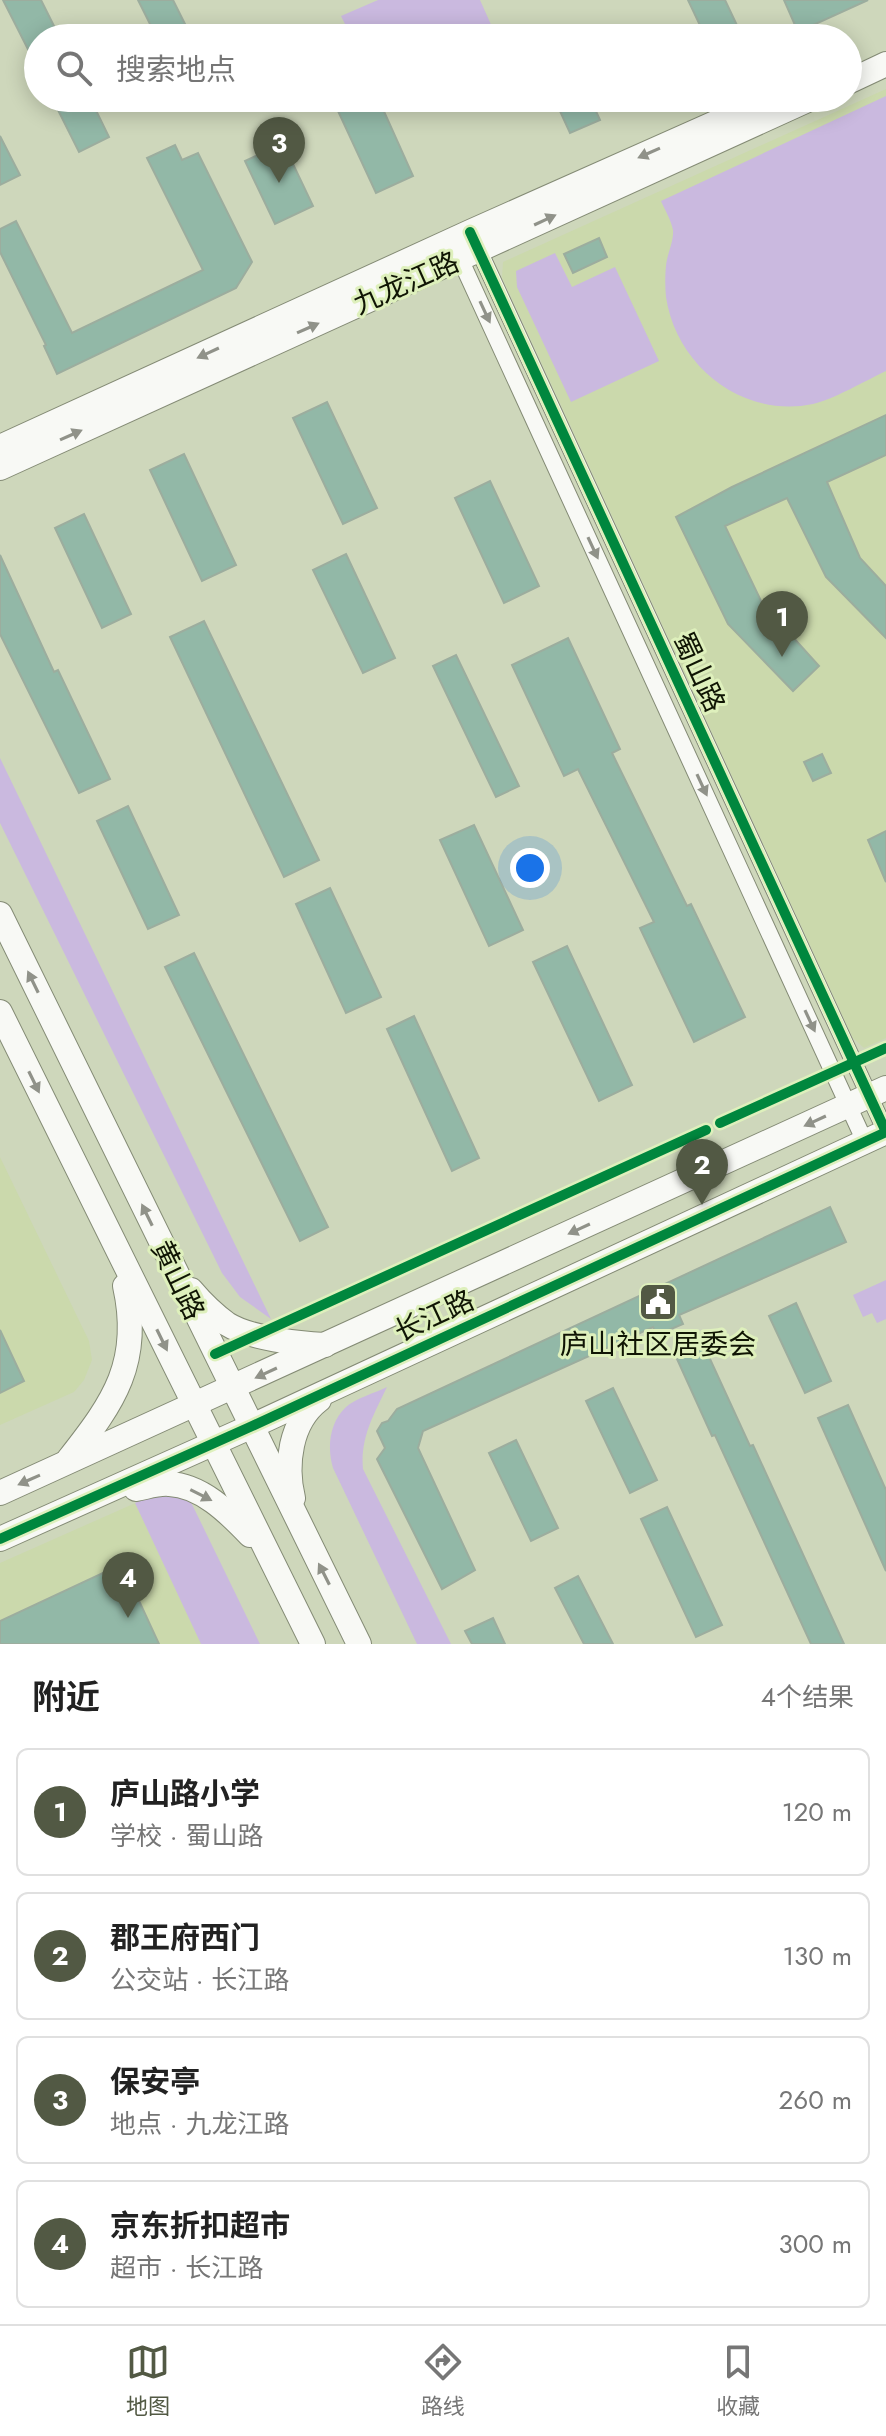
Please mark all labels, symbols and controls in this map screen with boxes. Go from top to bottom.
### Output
search box [24,24,862,112]
icon: search [52,46,96,90]
text: 搜索地点 [116,48,236,91]
pin: 3 [253,117,305,183]
one-way arrow [637,146,660,159]
one-way arrow [533,214,556,227]
street label: 九龙江路 [346,241,466,325]
one-way arrow [478,300,492,324]
one-way arrow [296,321,320,335]
one-way arrow [196,346,220,359]
one-way arrow [59,429,83,442]
one-way arrow [587,537,600,560]
pin: 1 [756,591,808,657]
street label: 蜀山路 [663,625,735,719]
one-way arrow [695,773,709,796]
your location [510,848,550,888]
one-way arrow [26,970,40,993]
one-way arrow [804,1009,817,1033]
one-way arrow [28,1070,41,1093]
one-way arrow [804,1114,827,1128]
pin: 2 [676,1139,728,1205]
one-way arrow [140,1204,154,1227]
one-way arrow [567,1223,591,1236]
street label: 黄山路 [141,1233,215,1327]
street label: 长江路 [387,1280,481,1352]
public building icon: 庐山社区居委会 [637,1281,679,1323]
place label: 庐山社区居委会 [560,1324,756,1365]
one-way arrow [155,1329,168,1352]
one-way arrow [255,1366,278,1380]
one-way arrow [18,1473,41,1487]
one-way arrow [189,1489,212,1502]
pin: 4 [102,1552,154,1618]
one-way arrow [317,1563,331,1586]
text: 附近 [32,1673,100,1722]
text: 4个结果 [761,1678,854,1716]
text: 庐山路小学 [110,1772,260,1815]
text: 1 [53,1793,67,1831]
text: 120 m [782,1793,852,1831]
text: 学校 · 蜀山路 [110,1817,263,1855]
text: 郡王府西门 [110,1916,260,1959]
text: 2 [51,1937,69,1975]
text: 130 m [782,1937,852,1975]
text: 公交站 · 长江路 [110,1961,289,1999]
text: 保安亭 [110,2060,200,2103]
text: 3 [52,2081,68,2119]
text: 260 m [779,2081,852,2119]
text: 地点 · 九龙江路 [110,2105,289,2143]
text: 京东折扣超市 [110,2204,290,2247]
text: 4 [51,2225,69,2263]
text: 300 m [779,2225,852,2263]
text: 超市 · 长江路 [110,2249,263,2287]
tab: 地图 [126,2340,170,2422]
tab: 路线 [421,2340,465,2422]
tab: 收藏 [716,2340,760,2422]

